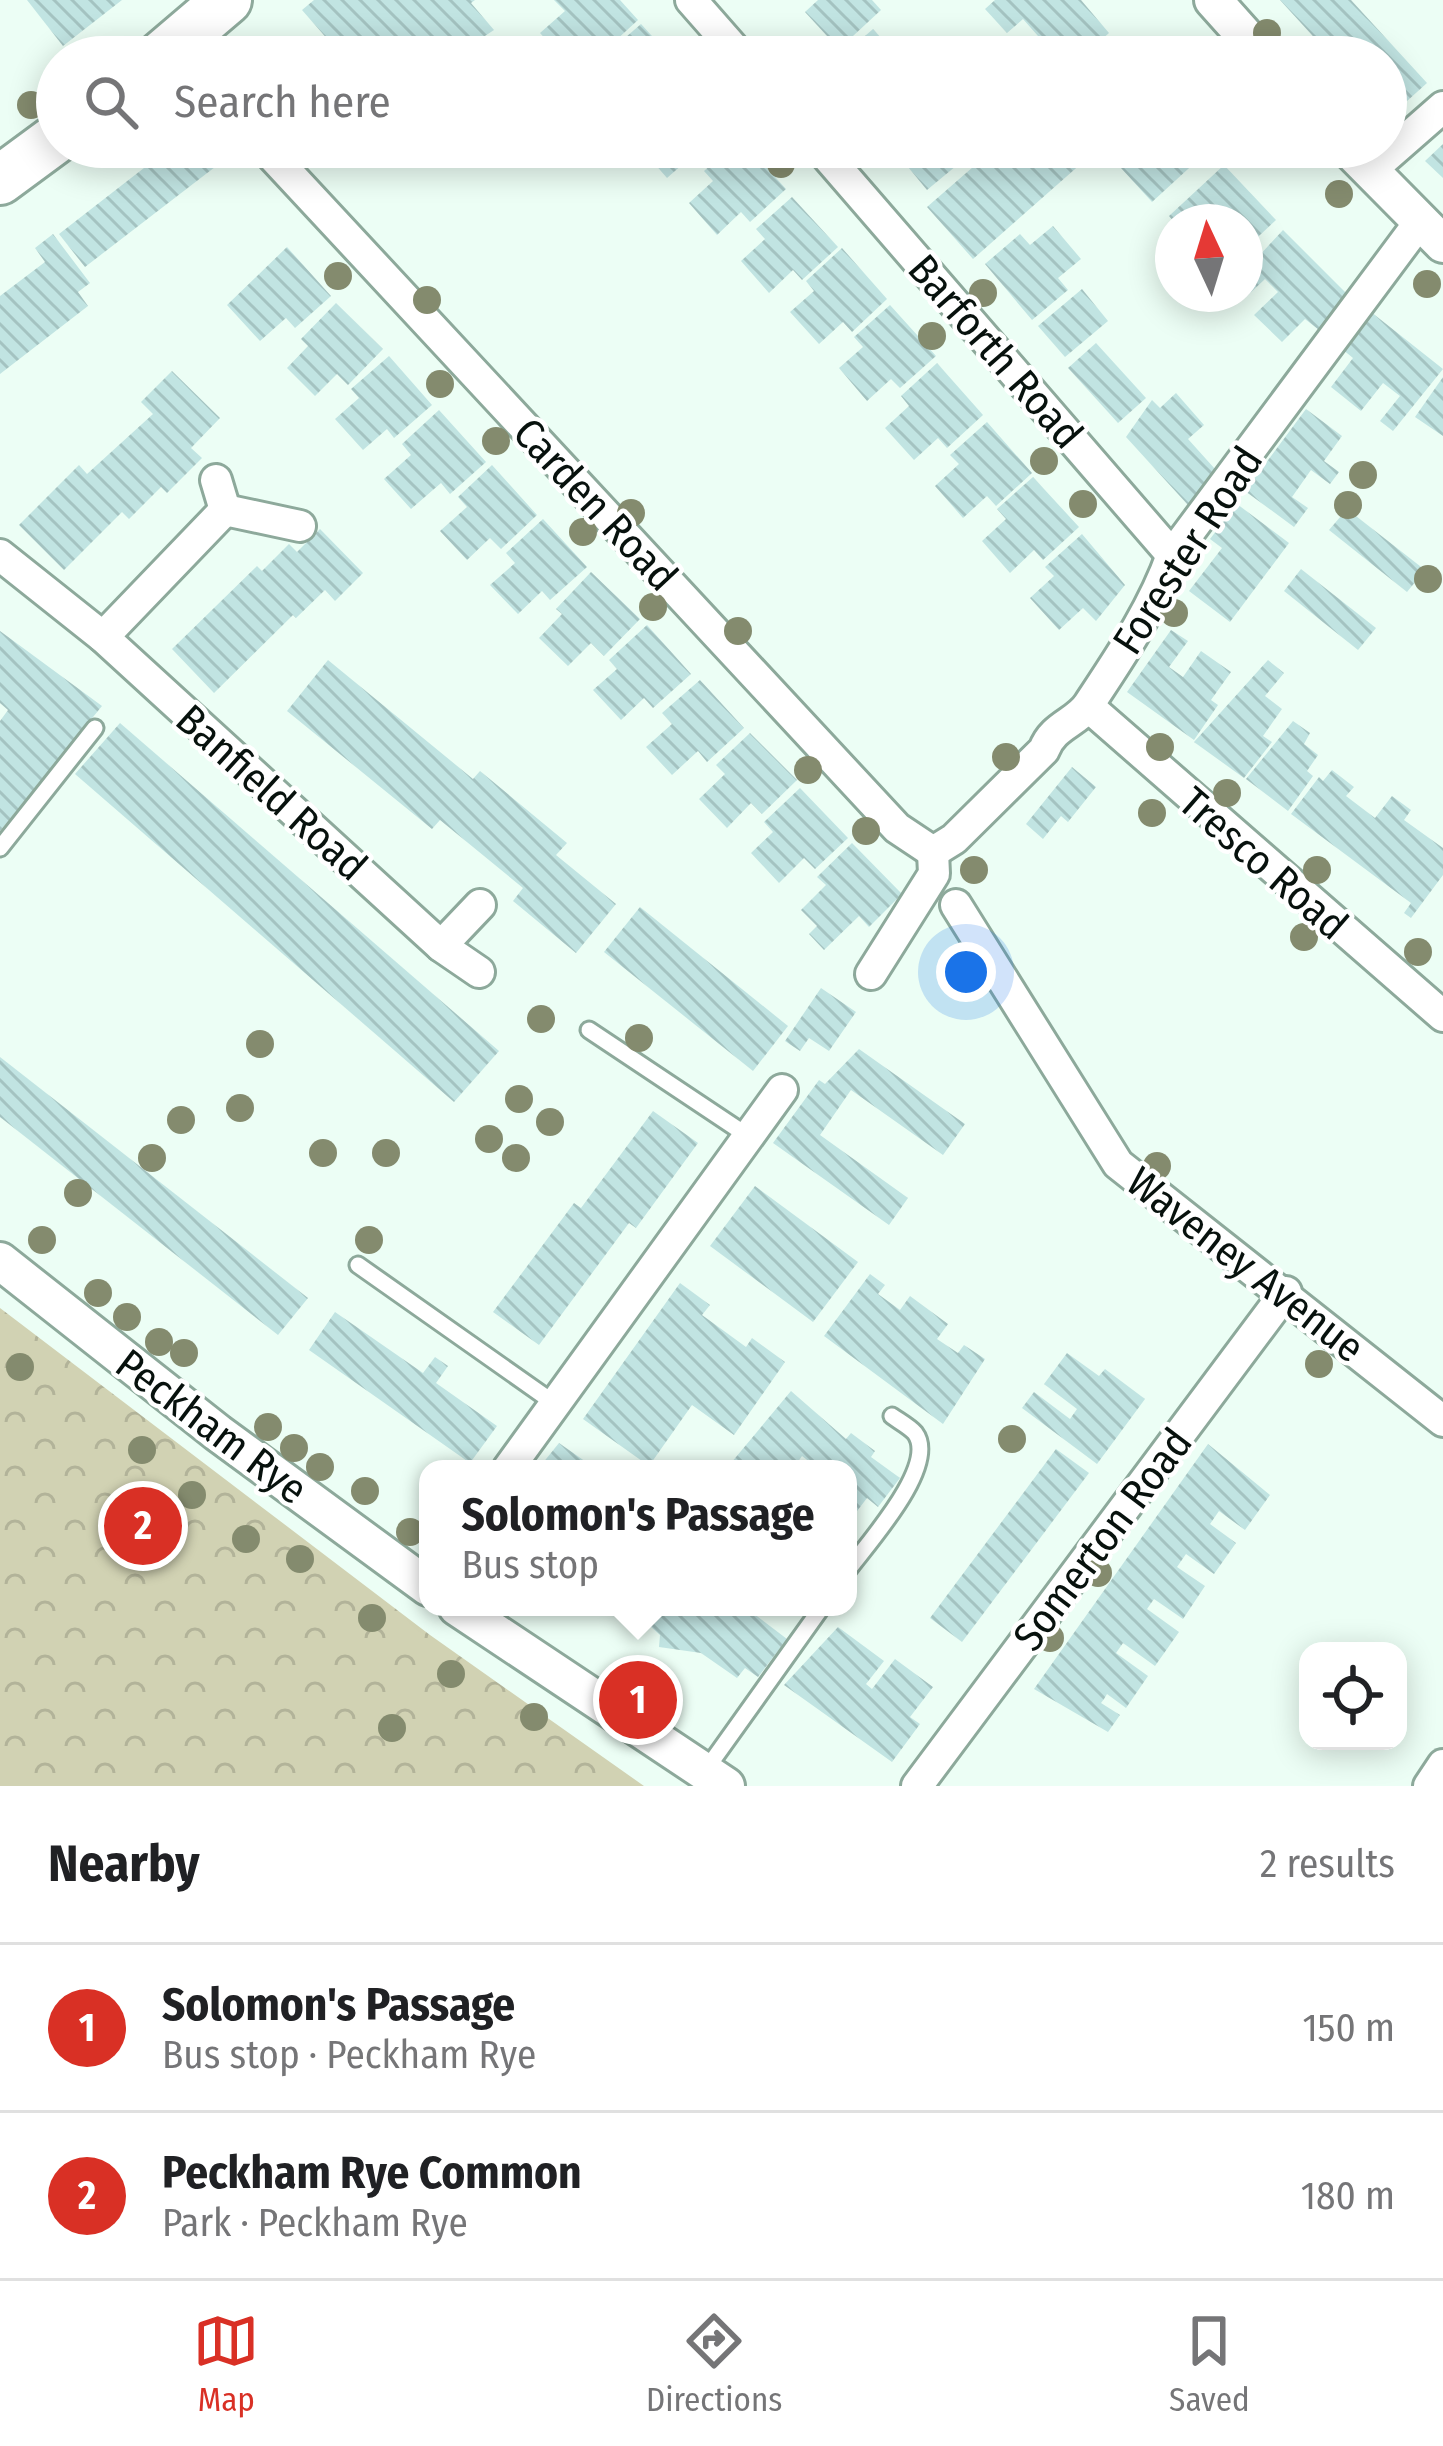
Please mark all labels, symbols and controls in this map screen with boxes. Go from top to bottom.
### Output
search box [36,36,1407,168]
icon: search [78,69,144,135]
text: Search here [174,75,391,129]
north arrow [1155,204,1263,312]
street label: Barforth Road [898,245,1093,459]
street label: Carden Road [503,408,688,601]
street label: Forester Road [1102,438,1273,663]
street label: Banfield Road [166,694,377,891]
street label: Tresco Road [1169,777,1358,950]
your location [936,942,996,1002]
street label: Waveney Avenue [1117,1157,1374,1373]
street label: Peckham Rye [106,1339,317,1515]
street label: Somerton Road [1003,1419,1202,1660]
popup [419,1460,857,1616]
pin: 2 [104,1481,182,1571]
text: Solomon's Passage [461,1488,815,1542]
text: Bus stop [461,1542,599,1588]
map controls [1299,1642,1407,1750]
button: locate [1299,1642,1407,1750]
pin: 1 [599,1655,677,1745]
text: Nearby [48,1833,200,1895]
text: 2 results [1260,1841,1395,1887]
text: Solomon's Passage [162,1978,515,2032]
text: 1 [79,2005,95,2051]
text: 150 m [1302,2005,1395,2051]
text: Bus stop · Peckham Rye [162,2032,536,2078]
text: Peckham Rye Common [162,2146,582,2200]
text: 2 [78,2173,96,2219]
text: 180 m [1301,2173,1395,2219]
text: Park · Peckham Rye [162,2200,468,2246]
tab: Map [193,2308,259,2420]
tab: Directions [646,2308,782,2420]
tab: Saved [1169,2308,1250,2420]

